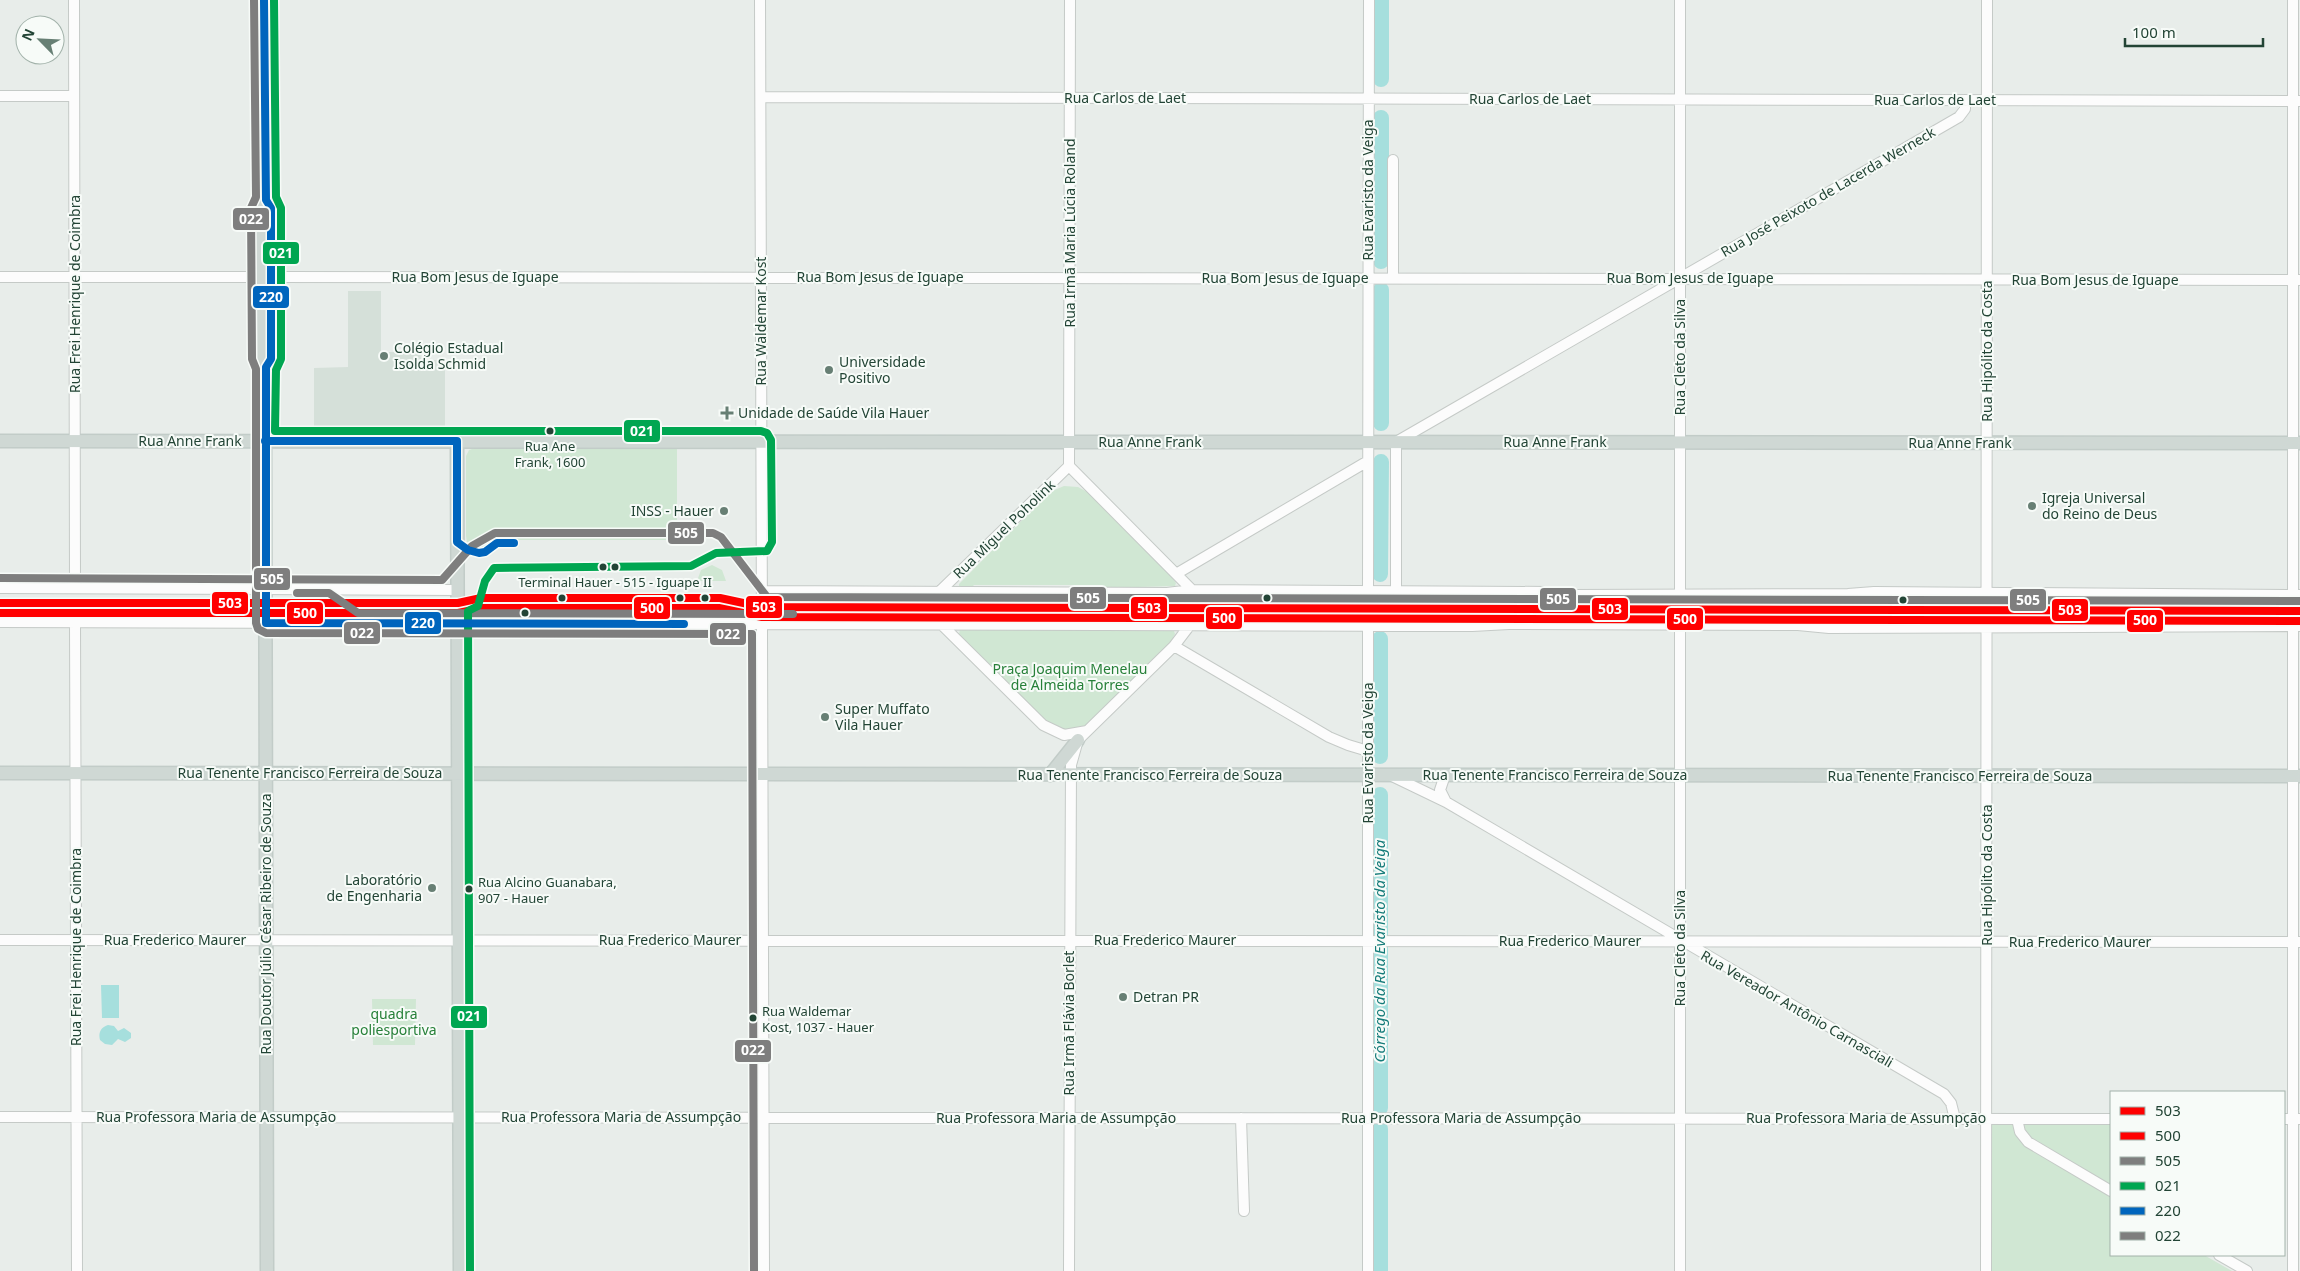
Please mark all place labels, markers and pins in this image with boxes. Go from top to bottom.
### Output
place label: Colégio Estadual Isolda Schmid [394,338,503,373]
marker: Colégio Estadual Isolda Schmid [378,350,390,362]
place label: Universidade Positivo [839,352,926,387]
marker: Universidade Positivo [823,364,835,376]
place label: Unidade de Saúde Vila Hauer [738,403,929,422]
marker: Unidade de Saúde Vila Hauer [720,406,734,420]
marker: Rua Ane Frank, 1600 [545,426,555,436]
place label: Rua Ane Frank, 1600 [515,437,585,471]
place label: Igreja Universal do Reino de Deus [2042,488,2158,523]
marker: Igreja Universal do Reino de Deus [2026,500,2038,512]
place label: INSS - Hauer [631,501,714,520]
marker: INSS - Hauer [718,505,730,517]
unlabelled marker [598,562,608,572]
marker: Terminal Hauer - 515 - Iguape II [610,562,620,572]
place label: Terminal Hauer - 515 - Iguape II [518,573,712,591]
unlabelled marker [557,593,567,603]
unlabelled marker [675,593,685,603]
unlabelled marker [700,593,710,603]
unlabelled marker [1262,593,1272,603]
unlabelled marker [1898,595,1908,605]
unlabelled marker [520,608,530,618]
place label: Super Muffato Vila Hauer [835,699,930,734]
marker: Super Muffato Vila Hauer [819,711,831,723]
place label: Laboratório de Engenharia [327,870,422,905]
place label: Rua Alcino Guanabara, 907 - Hauer [478,873,617,907]
marker: Laboratório de Engenharia [426,882,438,894]
marker: Rua Alcino Guanabara, 907 - Hauer [464,884,474,894]
place label: Detran PR [1133,987,1199,1006]
marker: Detran PR [1117,991,1129,1003]
place label: Rua Waldemar Kost, 1037 - Hauer [762,1002,875,1036]
marker: Rua Waldemar Kost, 1037 - Hauer [748,1013,758,1023]

